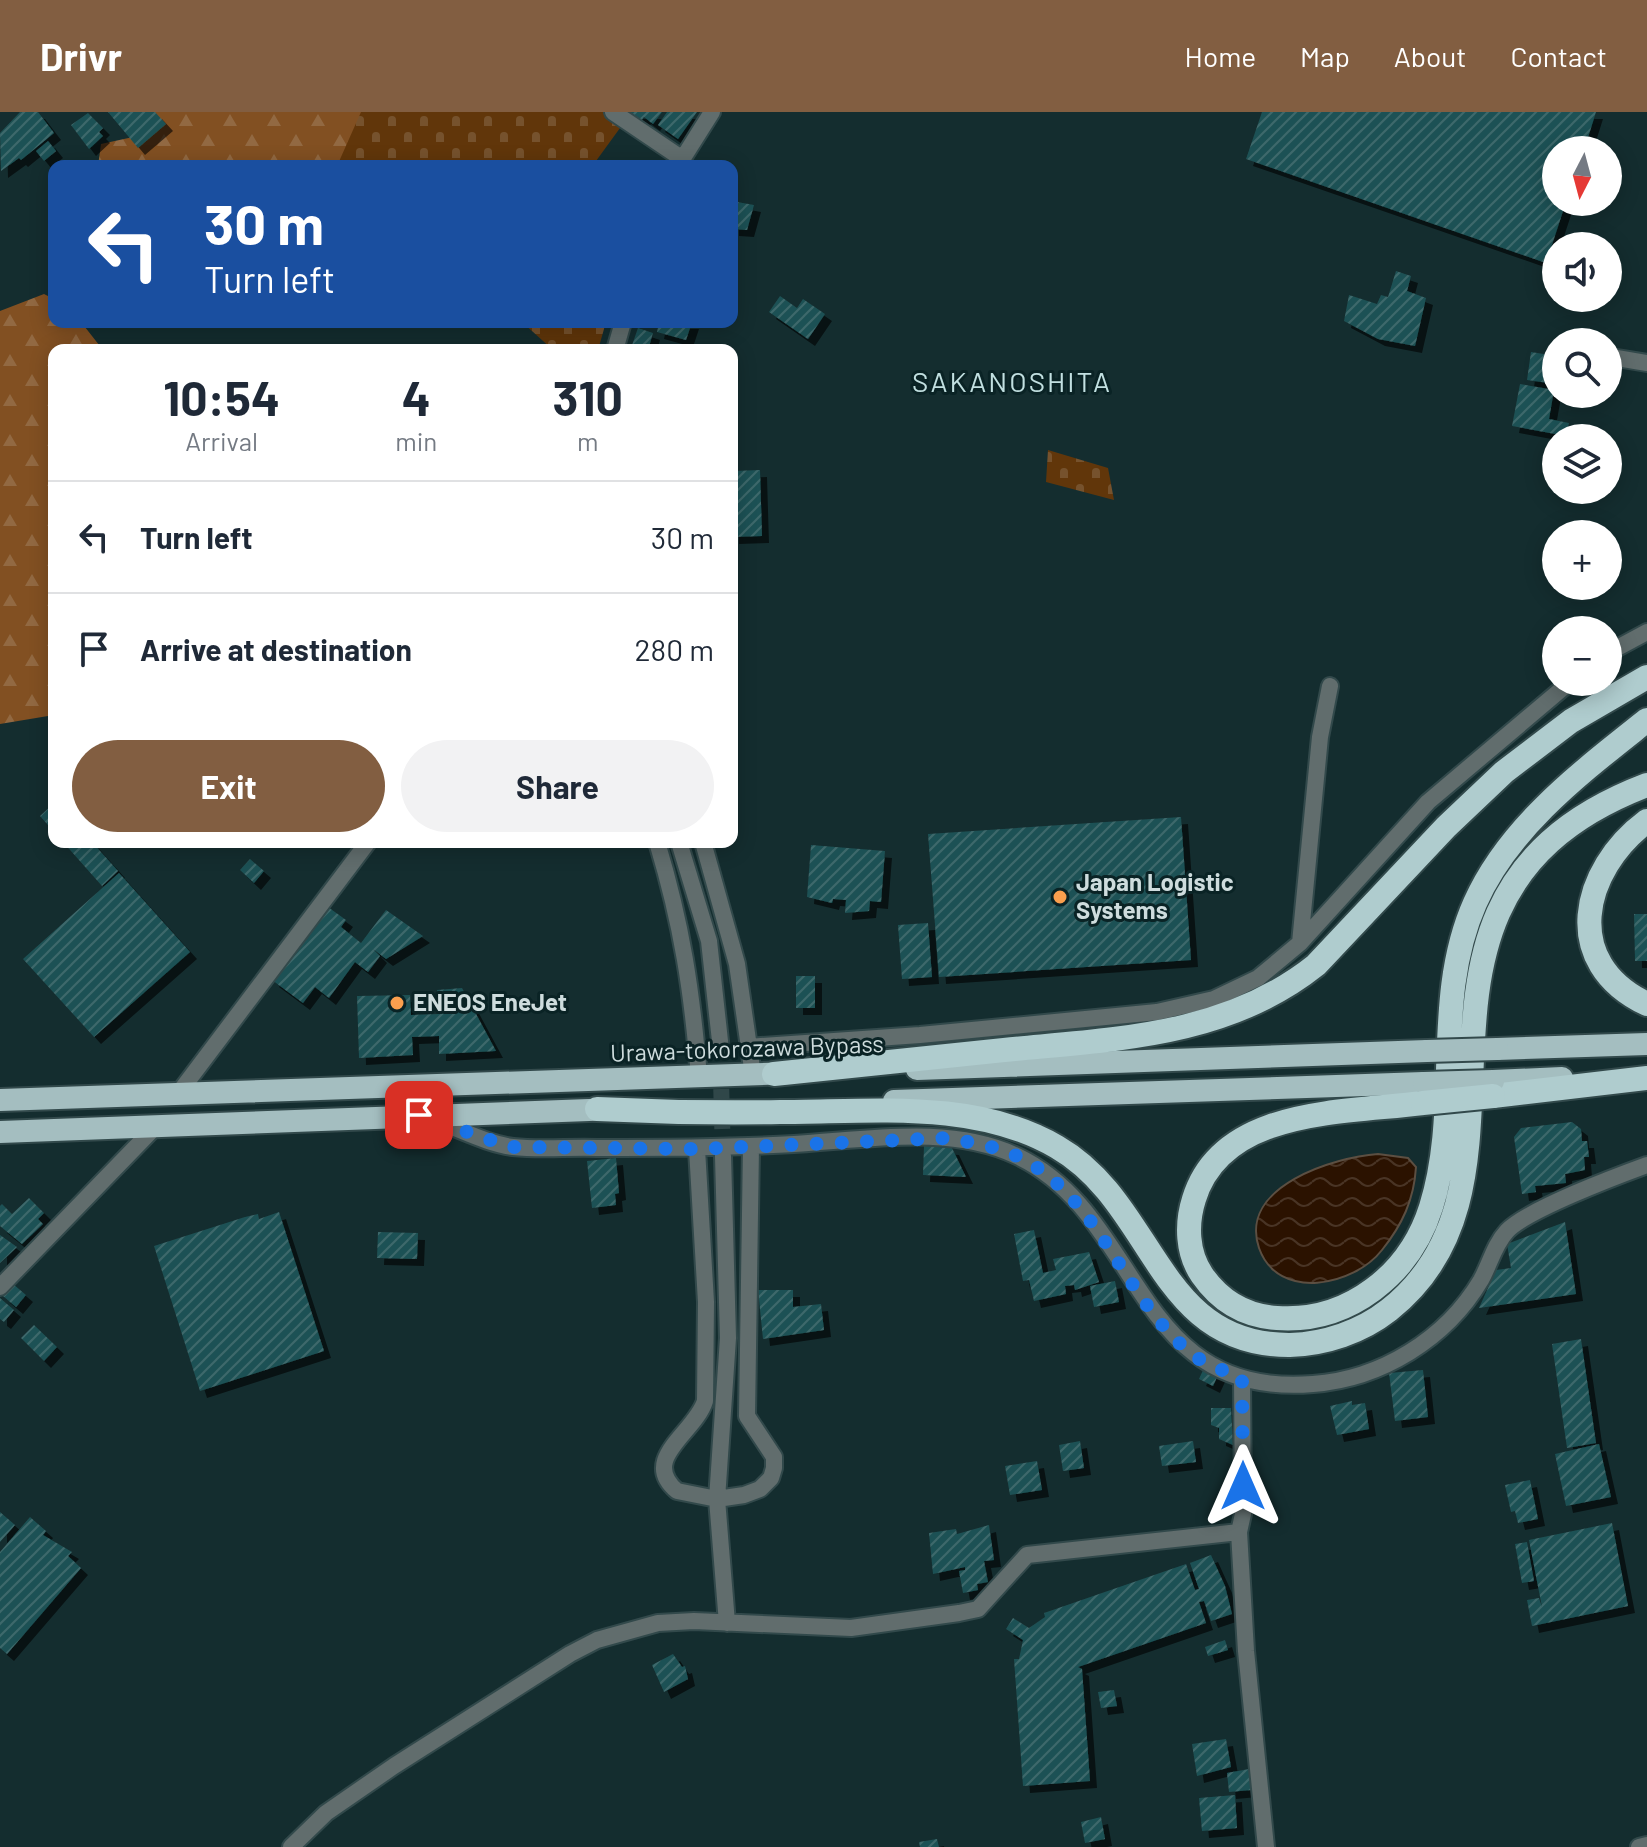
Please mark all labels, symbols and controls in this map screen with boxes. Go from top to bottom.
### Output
text: Drivr [40,33,122,79]
text: Home [1185,39,1256,73]
text: Map [1300,39,1350,73]
text: About [1394,39,1466,73]
text: Contact [1510,39,1607,73]
north arrow [1542,136,1622,216]
map controls [1542,136,1622,696]
text: 30 m [204,189,324,256]
icon: left [72,192,176,296]
button: sound [1542,232,1622,312]
text: Turn left [204,257,335,300]
button: search [1542,328,1622,408]
district label: SAKANOSHITA [912,364,1112,398]
text: 10:54 [163,368,280,426]
text: 4 [402,368,431,426]
text: 310 [553,368,623,426]
button: layers [1542,424,1622,504]
text: Arrival [185,425,258,456]
text: min [395,425,437,456]
text: m [577,425,598,456]
icon: left [72,515,116,559]
text: Turn left [140,519,253,555]
text: 30 m [651,519,714,555]
button: + [1542,520,1622,600]
button: − [1542,616,1622,696]
icon: arrive [72,627,116,671]
text: Arrive at destination [140,631,412,667]
text: 280 m [635,631,714,667]
button: Exit [72,740,385,832]
button: Share [401,740,714,832]
place label: Japan Logistic Systems [1076,867,1234,924]
marker: Japan Logistic Systems [1051,888,1069,906]
place label: ENEOS EneJet [413,987,567,1016]
marker: ENEOS EneJet [388,994,406,1012]
street label: Urawa-tokorozawa Bypass [610,1028,884,1067]
pin [385,1081,453,1149]
icon: arrive [397,1093,441,1137]
position arrow [1201,1444,1285,1528]

